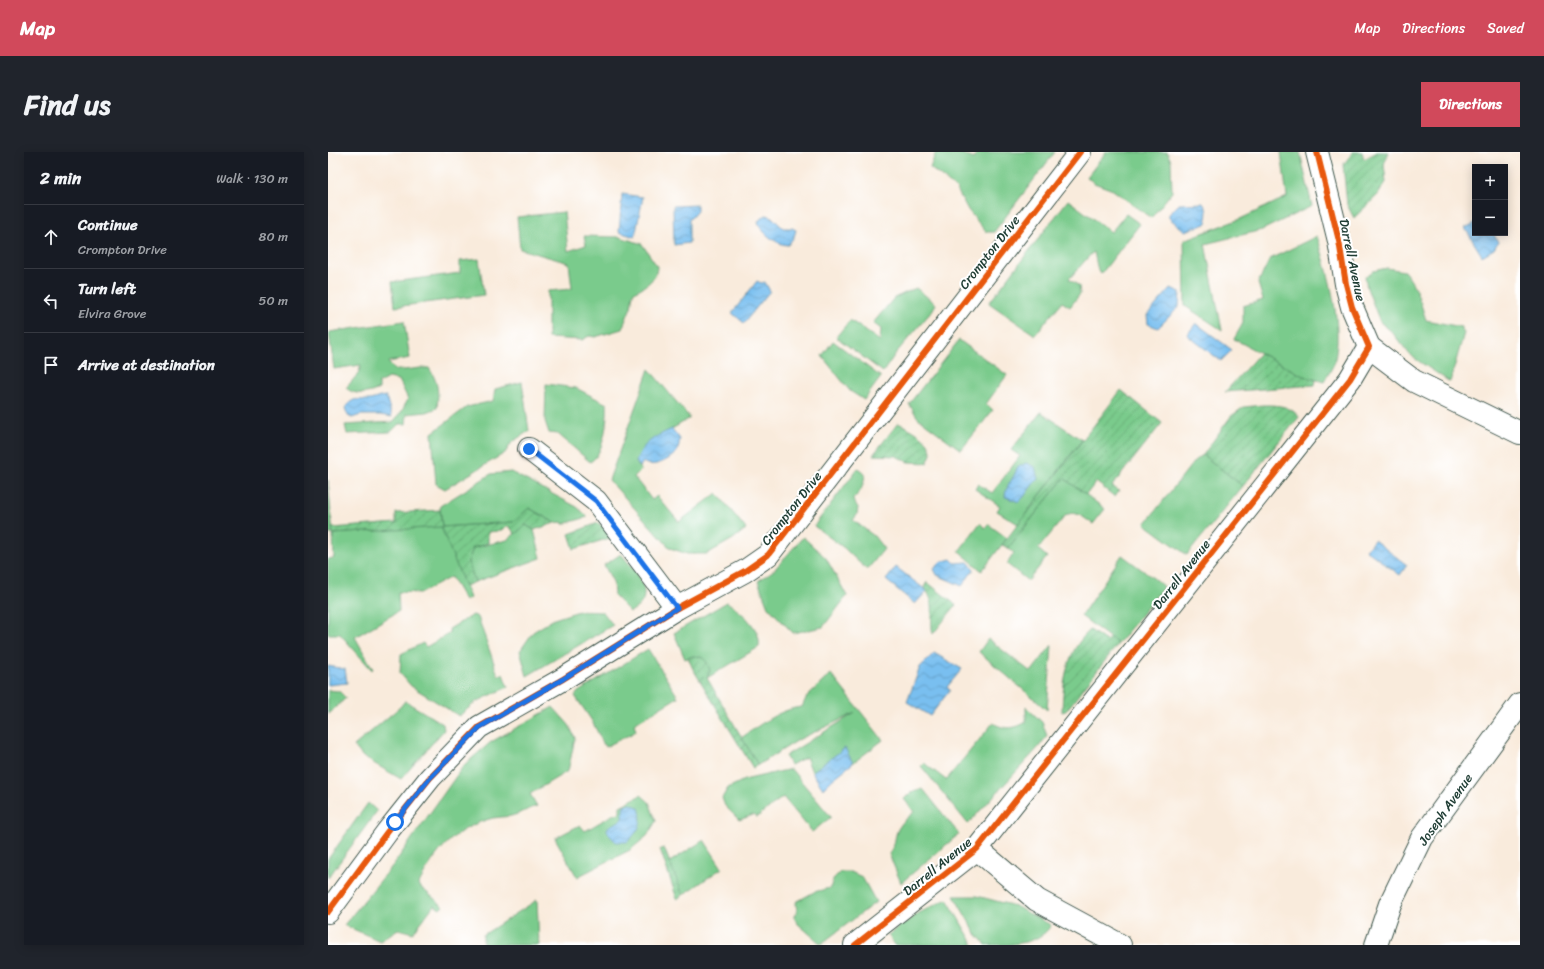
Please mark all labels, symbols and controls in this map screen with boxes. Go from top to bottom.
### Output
text: Map [20,12,55,45]
text: Map [1354,16,1380,41]
text: Directions [1402,16,1465,41]
text: Saved [1487,16,1524,41]
text: Find us [24,80,111,129]
button: Directions [1421,82,1520,127]
text: 2 min [40,163,81,193]
map controls [1472,164,1508,236]
button: + [1472,164,1508,200]
text: Walk · 130 m [216,167,288,190]
button: − [1472,200,1508,236]
street label: Crompton Drive [953,210,1026,294]
text: Continue [78,212,138,238]
street label: Darrell Avenue [1333,217,1373,304]
text: 80 m [259,225,288,248]
icon: ahead [40,226,62,248]
text: Crompton Drive [78,238,167,261]
text: Turn left [78,276,136,302]
text: 50 m [258,289,288,312]
icon: left [40,290,62,312]
text: Elvira Grove [78,302,146,325]
text: Arrive at destination [78,352,215,378]
icon: arrive [40,354,62,376]
route end [520,440,538,458]
street label: Crompton Drive [755,466,828,550]
street label: Darrell Avenue [1146,534,1217,614]
street label: Joseph Avenue [1411,768,1479,851]
route start [386,813,404,831]
street label: Darrell Avenue [897,831,977,902]

